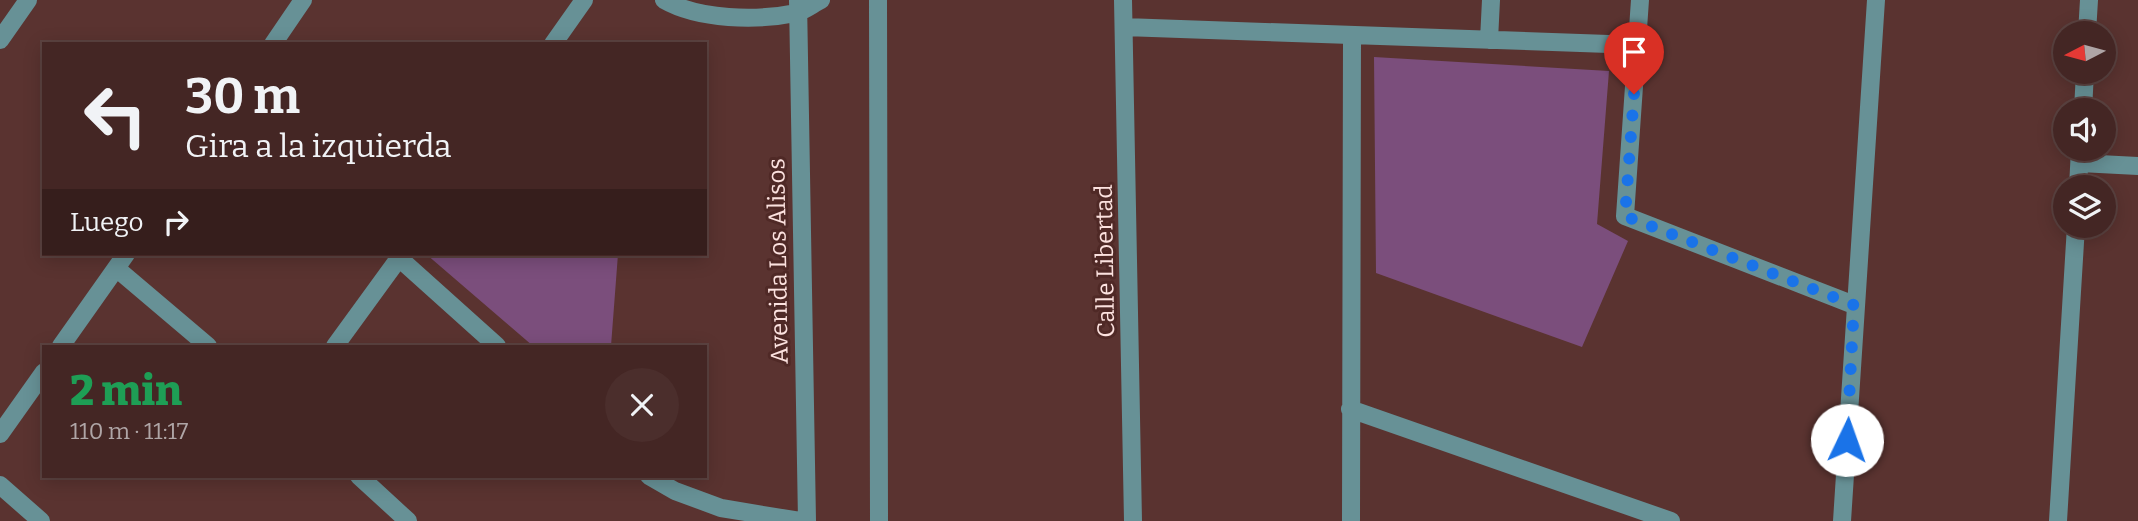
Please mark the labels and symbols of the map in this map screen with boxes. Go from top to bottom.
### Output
north arrow [2053,21,2116,84]
pin [1604,22,1664,94]
street label: Avenida Los Alisos [762,158,794,364]
street label: Calle Libertad [1090,184,1120,338]
position arrow [1810,403,1884,477]

